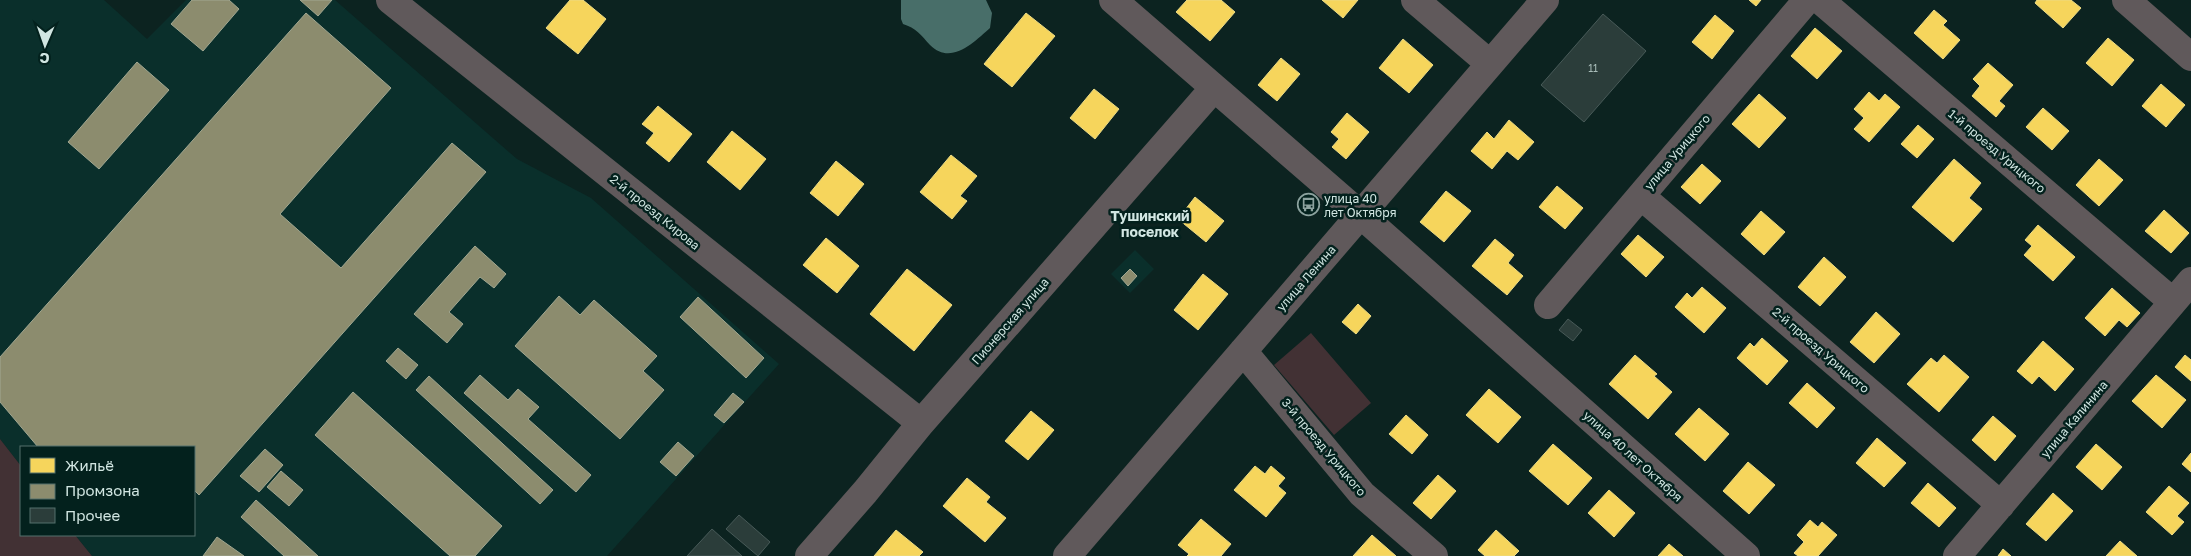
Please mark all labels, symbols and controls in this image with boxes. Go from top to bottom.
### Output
north arrow [20,20,70,70]
text: С [39,50,50,67]
house number: 11 [1588,62,1598,74]
street label: 1-й проезд Урицкого [1945,106,2049,196]
street label: улица Урицкого [1641,111,1713,193]
street label: 2-й проезд Кирова [607,171,703,253]
place label: улица 40 лет Октября [1324,191,1396,220]
bus stop icon: улица 40 лет Октября [1296,193,1320,217]
district label: Тушинский поселок [1110,207,1190,240]
street label: улица Ленина [1273,242,1339,314]
street label: Пионерская улица [968,274,1052,368]
street label: 2-й проезд Урицкого [1770,304,1872,396]
street label: улица Калинина [2037,377,2111,461]
street label: 3-й проезд Урицкого [1279,395,1369,499]
street label: улица 40 лет Октября [1580,407,1686,505]
legend [20,446,195,536]
text: Жильё [65,456,114,474]
text: Промзона [65,481,140,499]
text: Прочее [65,506,121,524]

